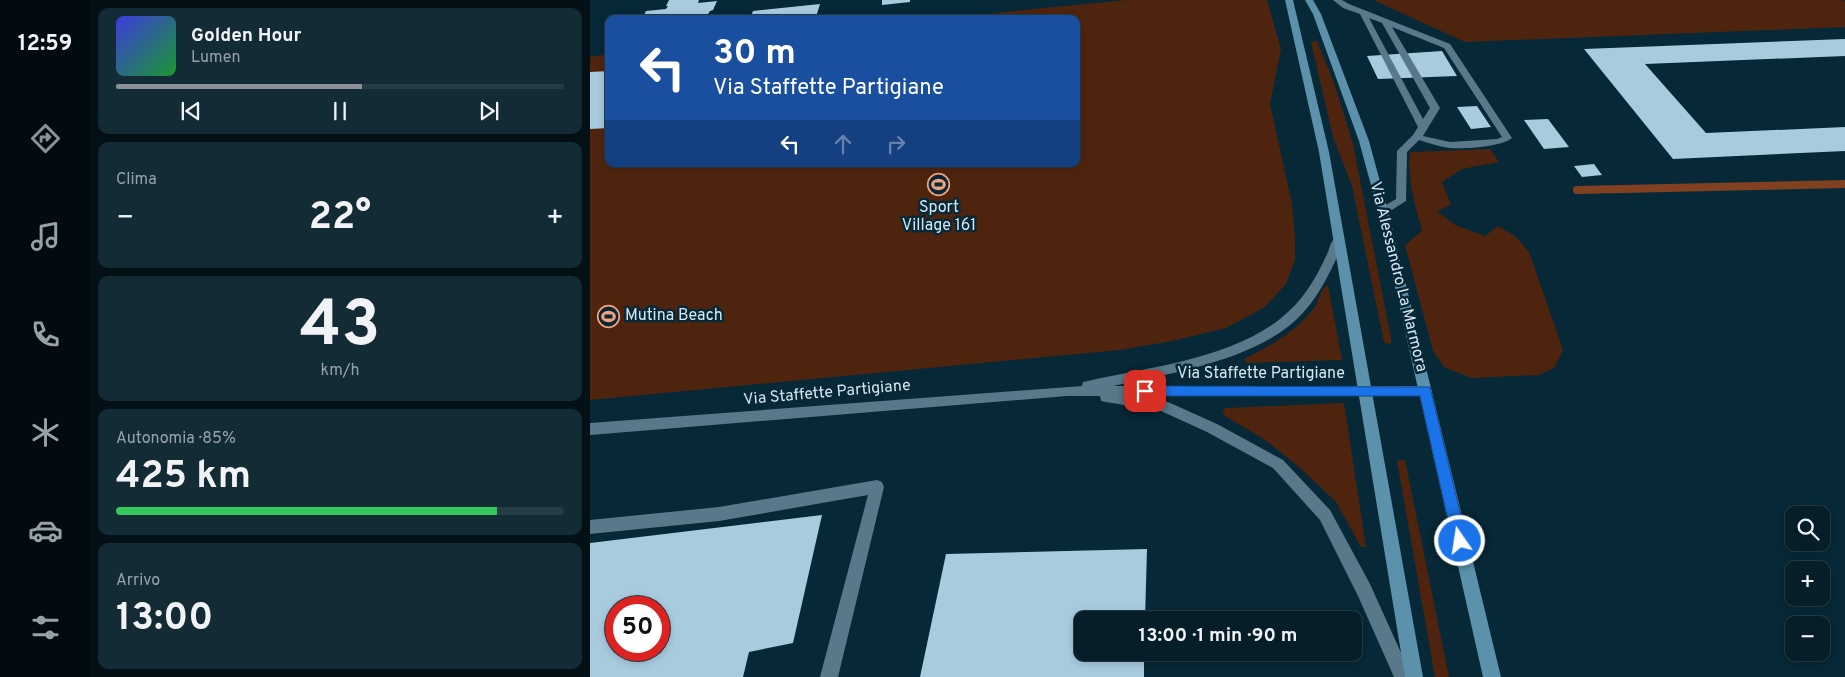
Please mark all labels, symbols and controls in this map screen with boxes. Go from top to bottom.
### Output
text: Golden Hour [191,24,302,48]
text: 12:59 [18,31,72,58]
text: 30 m [713,32,796,76]
icon: left [630,35,695,100]
text: Lumen [191,48,241,68]
text: Via Staffette Partigiane [713,75,944,102]
icon: previous [177,97,205,125]
icon: pause [326,97,354,125]
icon: next [475,97,503,125]
icon: directions [28,121,63,156]
icon: left [776,130,804,158]
icon: ahead [829,130,857,158]
icon: right [882,130,910,158]
text: Clima [116,170,157,190]
sports icon: Sport Village 161 [927,172,951,196]
street label: Via Alessandro La Marmora [1365,180,1431,374]
text: 22° [309,194,371,243]
place label: Sport Village 161 [902,198,976,236]
text: − [116,201,134,237]
text: + [546,201,564,237]
icon: music [28,219,63,254]
text: 43 [300,287,380,369]
sports icon: Mutina Beach [597,304,621,328]
place label: Mutina Beach [625,306,723,326]
icon: phone [28,317,63,352]
text: km/h [321,361,359,381]
street label: Via Staffette Partigiane [1177,364,1345,384]
pin [1124,370,1166,412]
street label: Via Staffette Partigiane [743,376,911,410]
icon: arrive [1131,377,1159,405]
icon: climate [28,415,63,450]
text: Autonomia · 85% [116,429,236,449]
text: 425 km [116,453,251,502]
map controls [1785,506,1830,661]
button: search [1785,506,1830,551]
icon: car [28,513,63,548]
position arrow [1433,514,1485,566]
button: + [1785,561,1830,606]
text: Arrivo [116,571,160,591]
text: 13:00 [116,595,213,644]
speed limit sign: 50 [605,596,670,661]
icon: filters [28,610,63,645]
button: − [1785,616,1830,661]
text: 13:00 · 1 min · 90 m [1139,624,1297,648]

